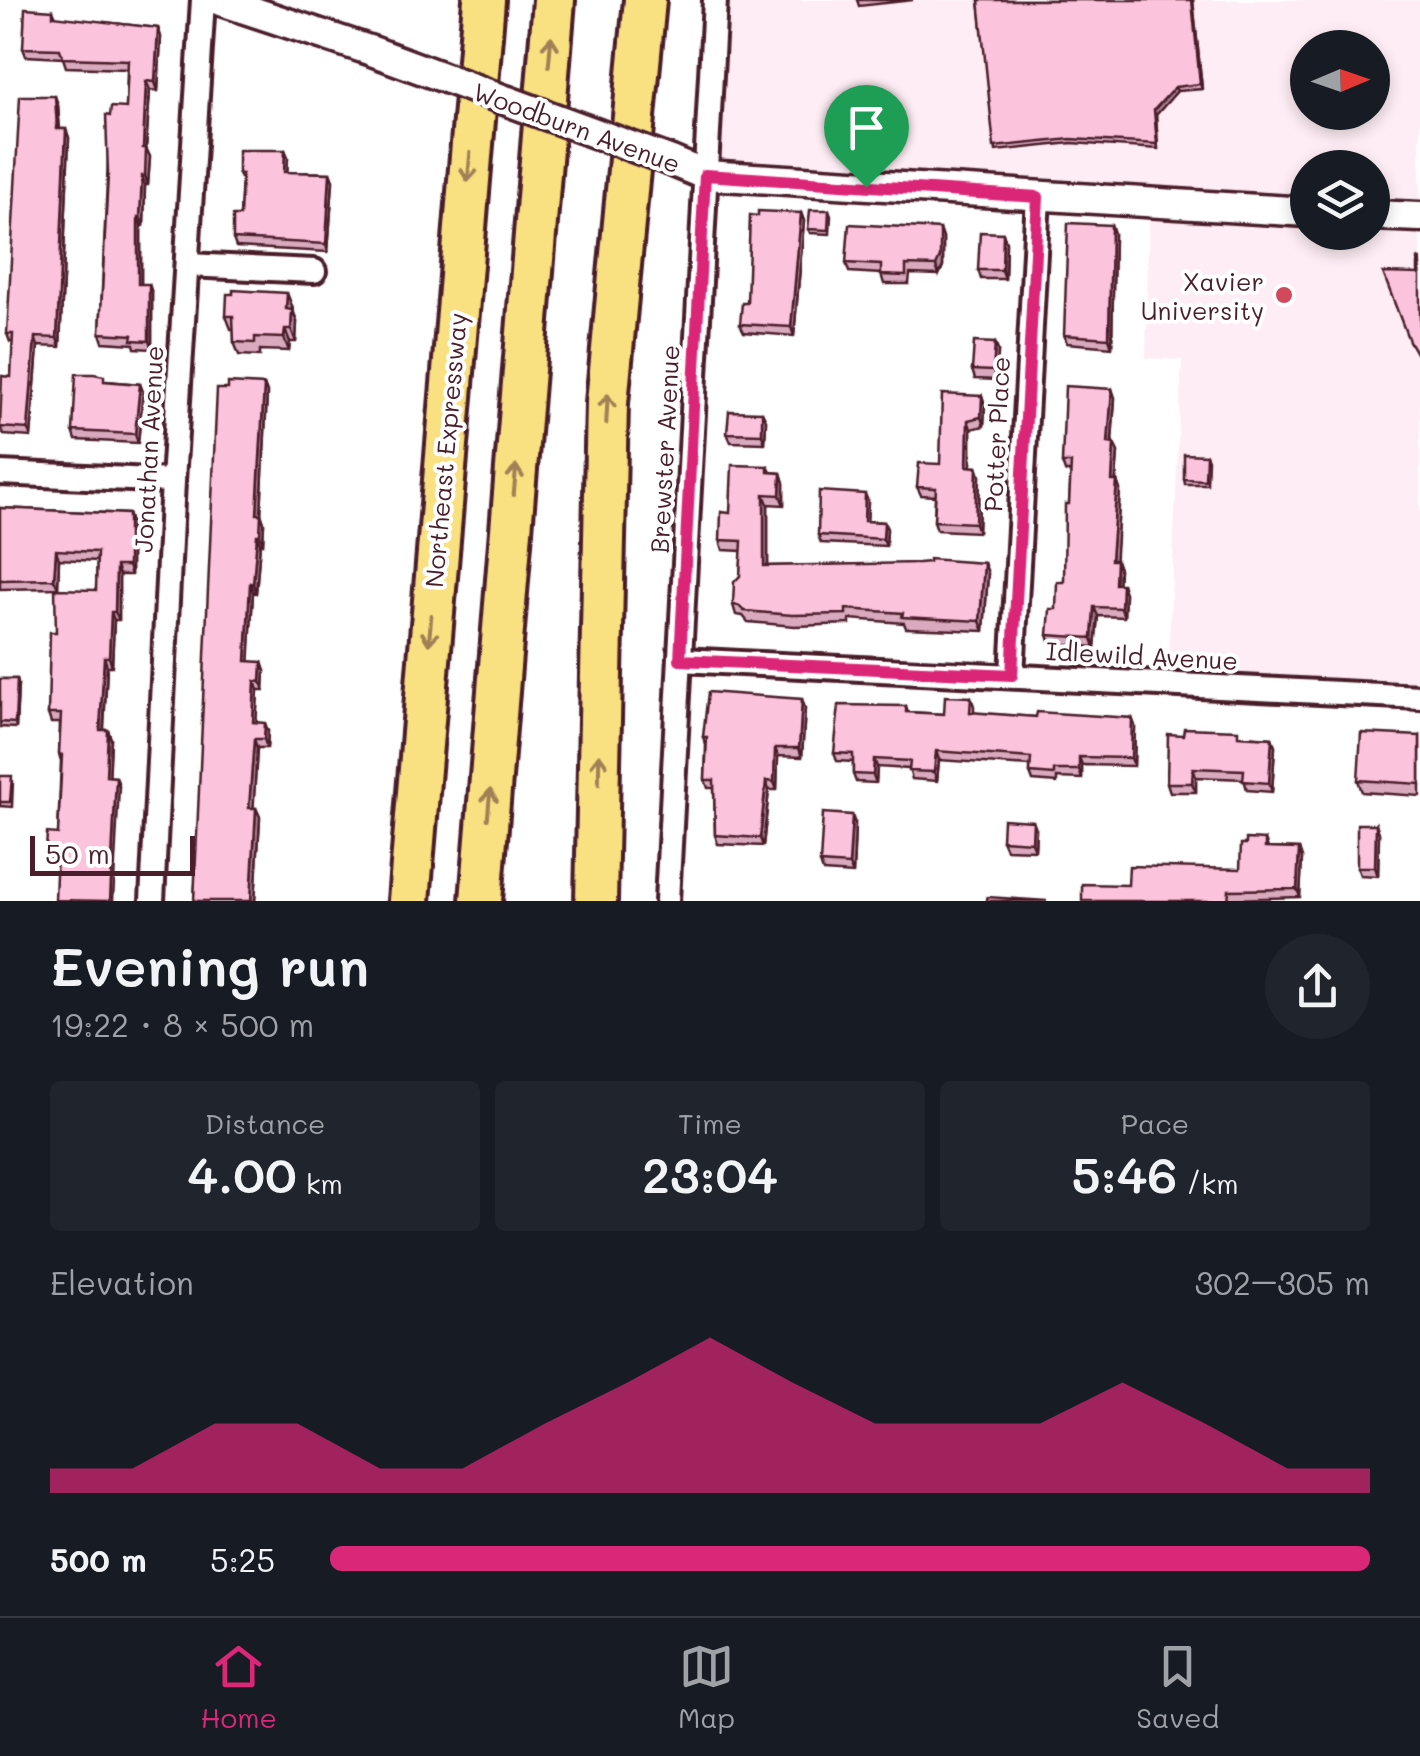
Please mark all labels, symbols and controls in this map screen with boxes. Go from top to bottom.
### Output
north arrow [1290,30,1390,130]
map controls [1290,30,1390,250]
one-way arrow [541,36,560,68]
street label: Woodburn Avenue [469,75,685,179]
pin [824,85,909,188]
icon: arrive [839,100,894,155]
one-way arrow [459,150,478,182]
button: layers [1290,150,1390,250]
place label: Xavier University [1141,265,1264,327]
marker: Xavier University [1273,284,1295,306]
street label: Northeast Expressway [417,311,474,589]
street label: Brewster Avenue [643,344,685,554]
street label: Jonathan Avenue [127,345,169,553]
street label: Potter Place [976,356,1016,512]
one-way arrow [598,393,617,425]
one-way arrow [506,464,525,496]
one-way arrow [421,614,440,646]
street label: Idlewild Avenue [1045,634,1239,676]
one-way arrow [589,753,608,785]
one-way arrow [479,788,498,820]
scale bar [30,831,195,876]
text: 50 m [45,835,110,871]
text: Evening run [50,929,369,1001]
button: share [1265,934,1370,1039]
text: 19:22 · 8 × 500 m [50,1003,314,1045]
text: Distance [205,1105,325,1141]
text: Time [678,1105,742,1141]
text: Pace [1121,1105,1189,1141]
text: 4.00 [187,1141,297,1207]
text: 23:04 [642,1141,778,1207]
text: 5:46 [1072,1141,1178,1207]
text: km [297,1165,343,1201]
text: /km [1178,1165,1238,1201]
text: Elevation [50,1261,194,1303]
text: 302–305 m [1195,1261,1370,1303]
text: 500 m [50,1538,147,1580]
text: 5:25 [210,1538,275,1580]
tab: Home [201,1639,277,1735]
tab: Map [678,1639,735,1735]
tab: Saved [1136,1639,1219,1735]

